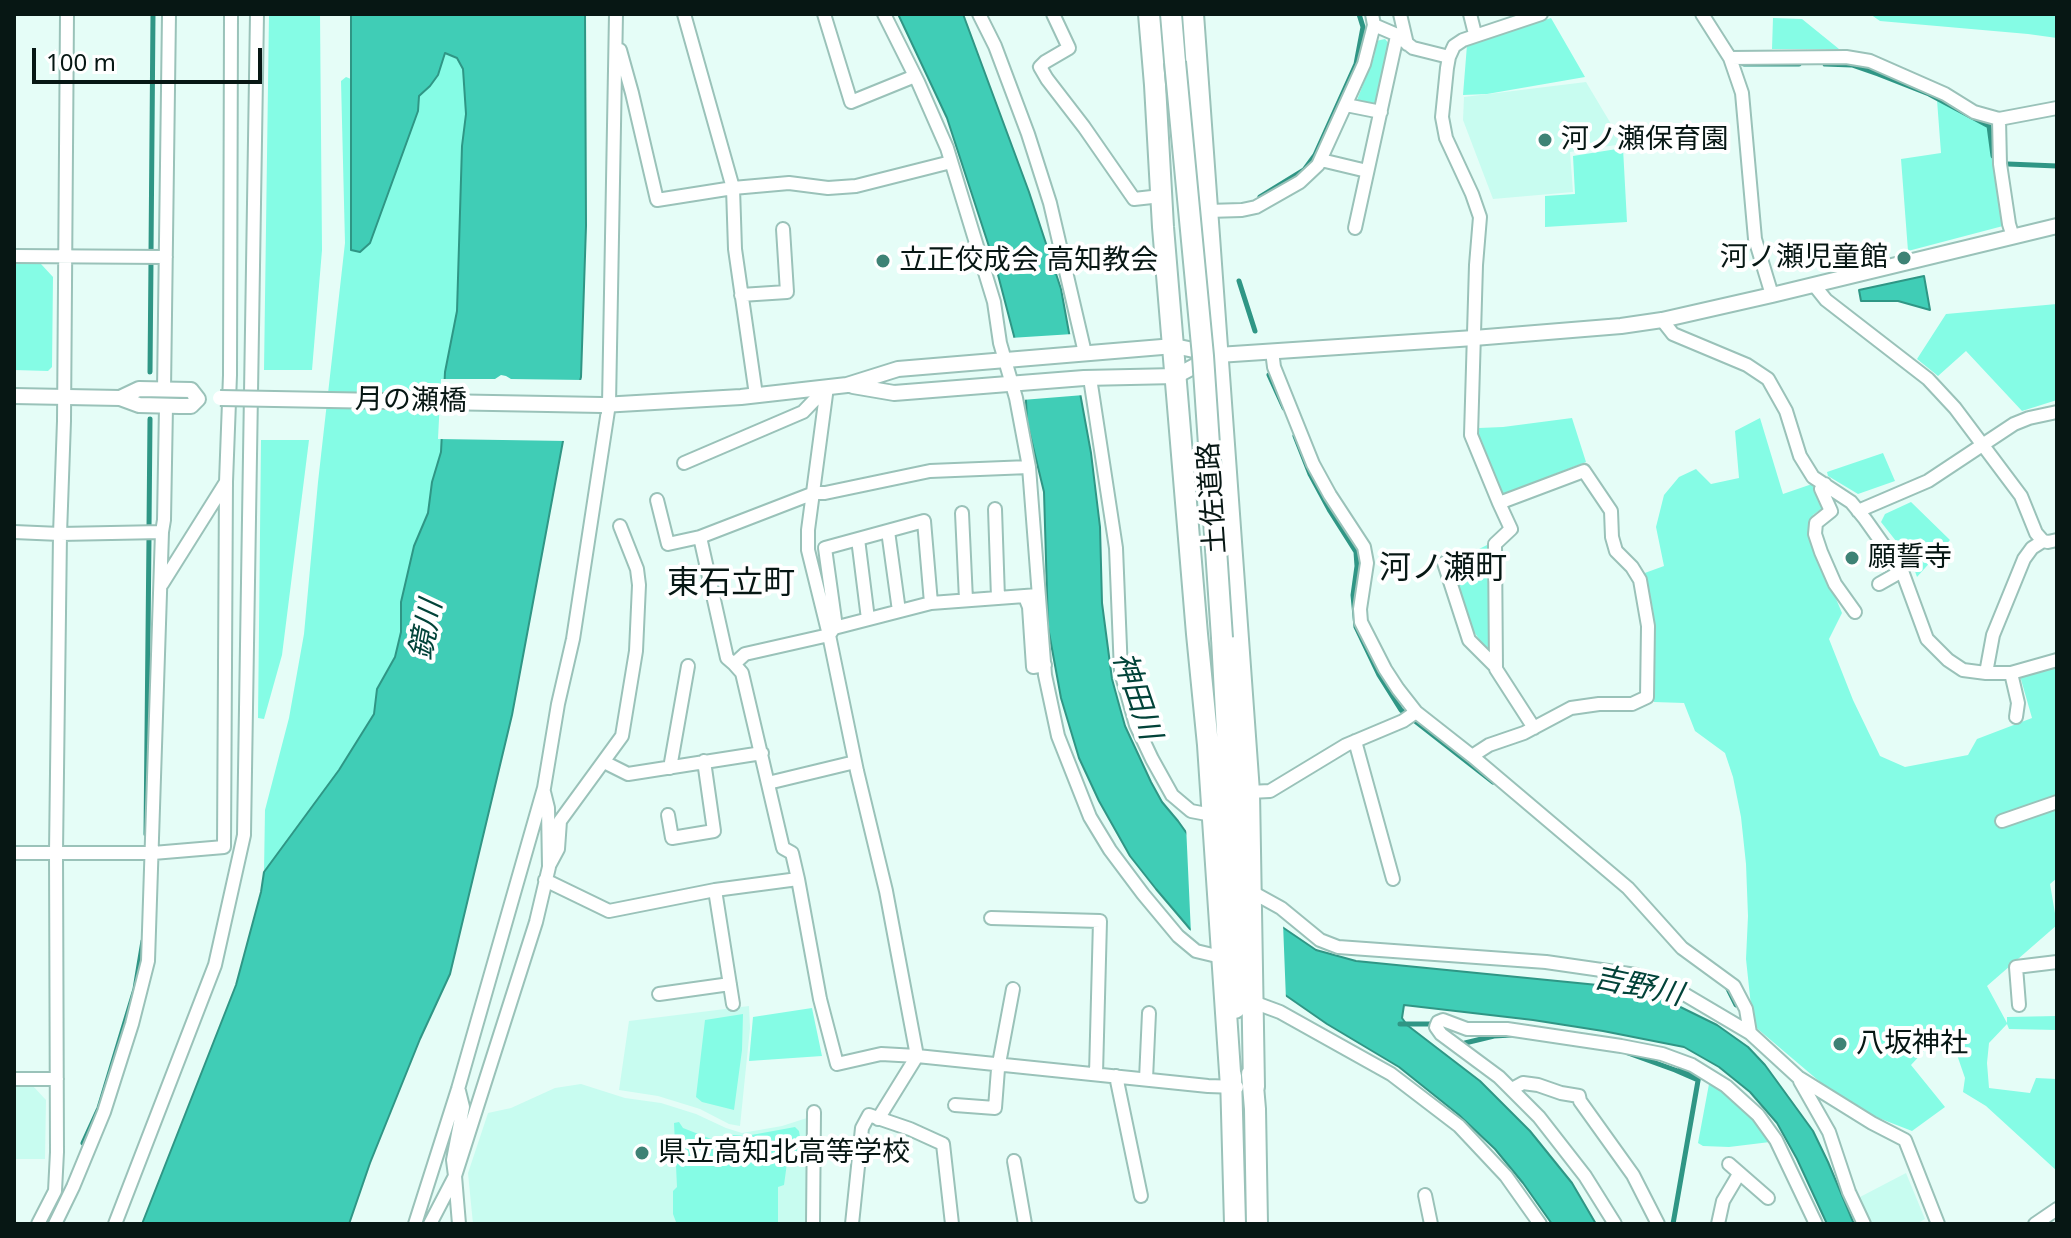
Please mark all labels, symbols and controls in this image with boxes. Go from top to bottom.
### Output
scale bar [36,32,266,82]
text: 100 m [46,45,116,78]
place label: 河ノ瀬保育園 [1561,123,1729,157]
marker: 河ノ瀬保育園 [1536,131,1554,149]
place label: 河ノ瀬児童館 [1720,241,1888,275]
place label: 立正佼成会 高知教会 [899,244,1158,278]
marker: 河ノ瀬児童館 [1895,249,1913,267]
marker: 立正佼成会 高知教会 [874,252,892,270]
street label: 月の瀬橋 [355,383,467,419]
street label: 土佐道路 [1192,441,1234,555]
place label: 願誓寺 [1868,541,1952,575]
marker: 願誓寺 [1843,549,1861,567]
district label: 河ノ瀬町 [1379,550,1507,588]
district label: 東石立町 [667,565,795,603]
water label: 鏡川 [404,597,450,663]
water label: 神田川 [1104,648,1168,744]
water label: 吉野川 [1590,960,1686,1014]
place label: 八坂神社 [1856,1027,1968,1061]
marker: 八坂神社 [1831,1035,1849,1053]
place label: 県立高知北高等学校 [658,1136,910,1170]
marker: 県立高知北高等学校 [633,1144,651,1162]

